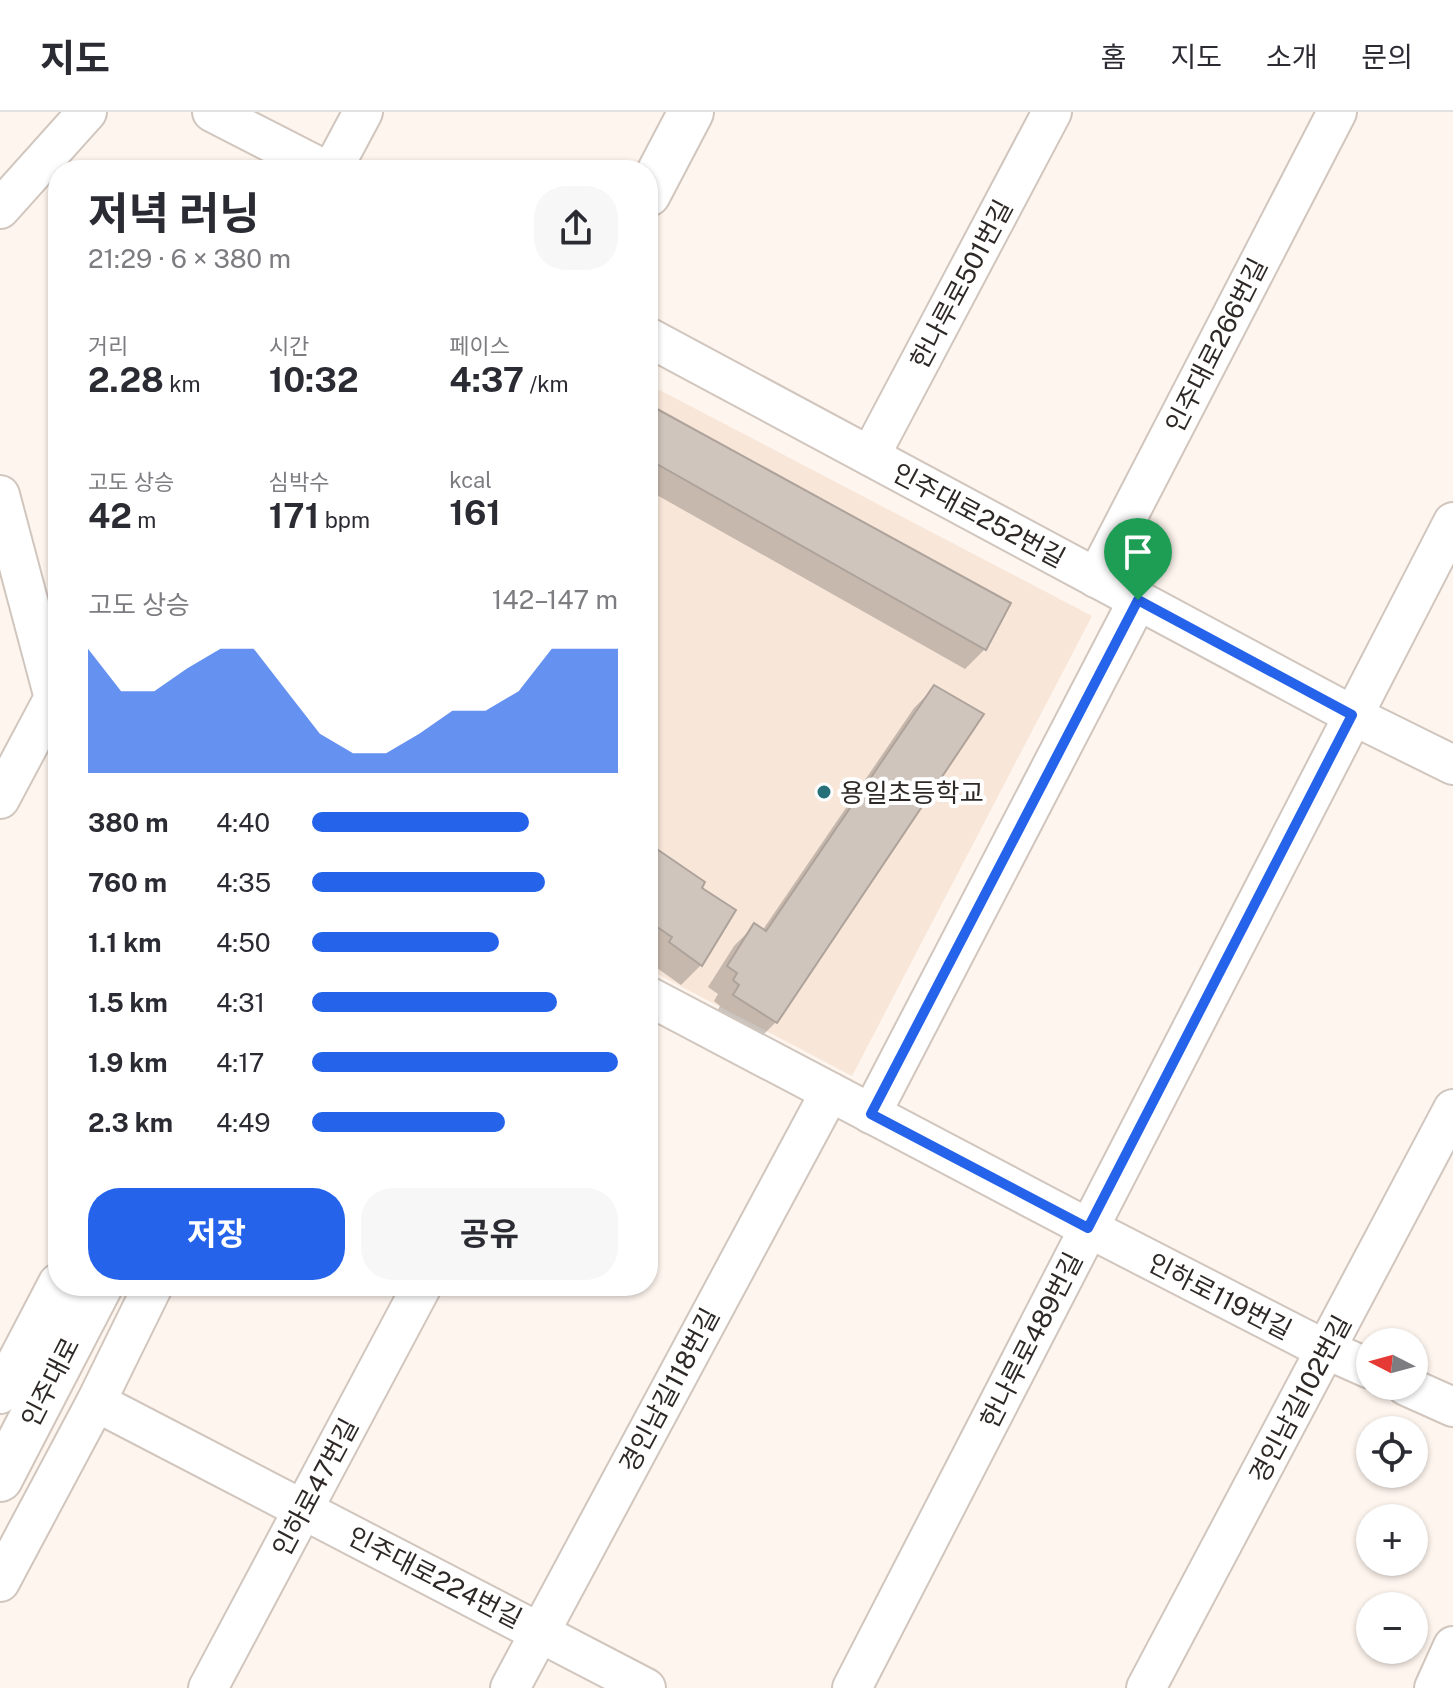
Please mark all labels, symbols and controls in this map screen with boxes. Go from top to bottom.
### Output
text: 지도 [40,36,110,81]
text: 홈 [1101,40,1126,73]
text: 지도 [1170,40,1222,73]
text: 소개 [1266,40,1317,73]
text: 문의 [1361,40,1413,73]
button: share [534,186,618,270]
text: 저녁 러닝 [88,187,260,239]
street label: 한나루로501번길 [903,194,1019,374]
text: 21:29 · 6 × 380 m [88,243,291,274]
street label: 인주대로266번길 [1159,253,1273,437]
text: 거리 [88,333,128,359]
text: 시간 [269,333,309,359]
text: 페이스 [449,333,510,359]
text: 2.28 [88,360,164,400]
text: 10:32 [269,360,358,400]
text: 4:37 [449,360,524,400]
text: km [164,371,201,397]
text: /km [524,371,569,397]
street label: 인주대로252번길 [887,456,1071,574]
text: kcal [449,467,492,493]
text: 고도 상승 [88,469,174,495]
text: 심박수 [269,469,329,495]
text: 161 [449,493,501,533]
text: 42 [88,496,132,536]
text: 171 [269,496,319,536]
text: m [132,507,156,533]
text: bpm [319,507,370,533]
pin [1104,518,1172,600]
icon: arrive [1116,530,1160,574]
text: 142–147 m [492,584,618,615]
text: 고도 상승 [88,589,190,620]
place label: 용일초등학교 [840,777,984,808]
marker: 용일초등학교 [815,783,833,801]
text: 380 m [88,807,168,838]
text: 4:40 [216,807,270,838]
text: 760 m [88,867,167,898]
text: 4:35 [216,867,271,898]
text: 1.1 km [88,927,161,958]
text: 4:50 [216,927,271,958]
text: 1.5 km [88,987,168,1018]
text: 4:31 [216,987,265,1018]
text: 1.9 km [88,1047,167,1078]
text: 4:17 [216,1047,264,1078]
text: 2.3 km [88,1107,173,1138]
text: 4:49 [216,1107,271,1138]
button: 저장 [88,1188,345,1280]
button: 공유 [361,1188,618,1280]
street label: 한나루로489번길 [973,1247,1089,1433]
street label: 인하로119번길 [1143,1247,1297,1345]
street label: 경인남길118번길 [613,1303,725,1477]
street label: 경인남길102번길 [1243,1310,1357,1488]
north arrow [1356,1328,1428,1400]
map controls [1356,1328,1428,1664]
street label: 인주대로 [14,1332,86,1432]
street label: 인하로47번길 [266,1413,364,1561]
button: locate [1356,1416,1428,1488]
button: + [1356,1504,1428,1576]
street label: 인주대로224번길 [343,1520,527,1634]
button: − [1356,1592,1428,1664]

